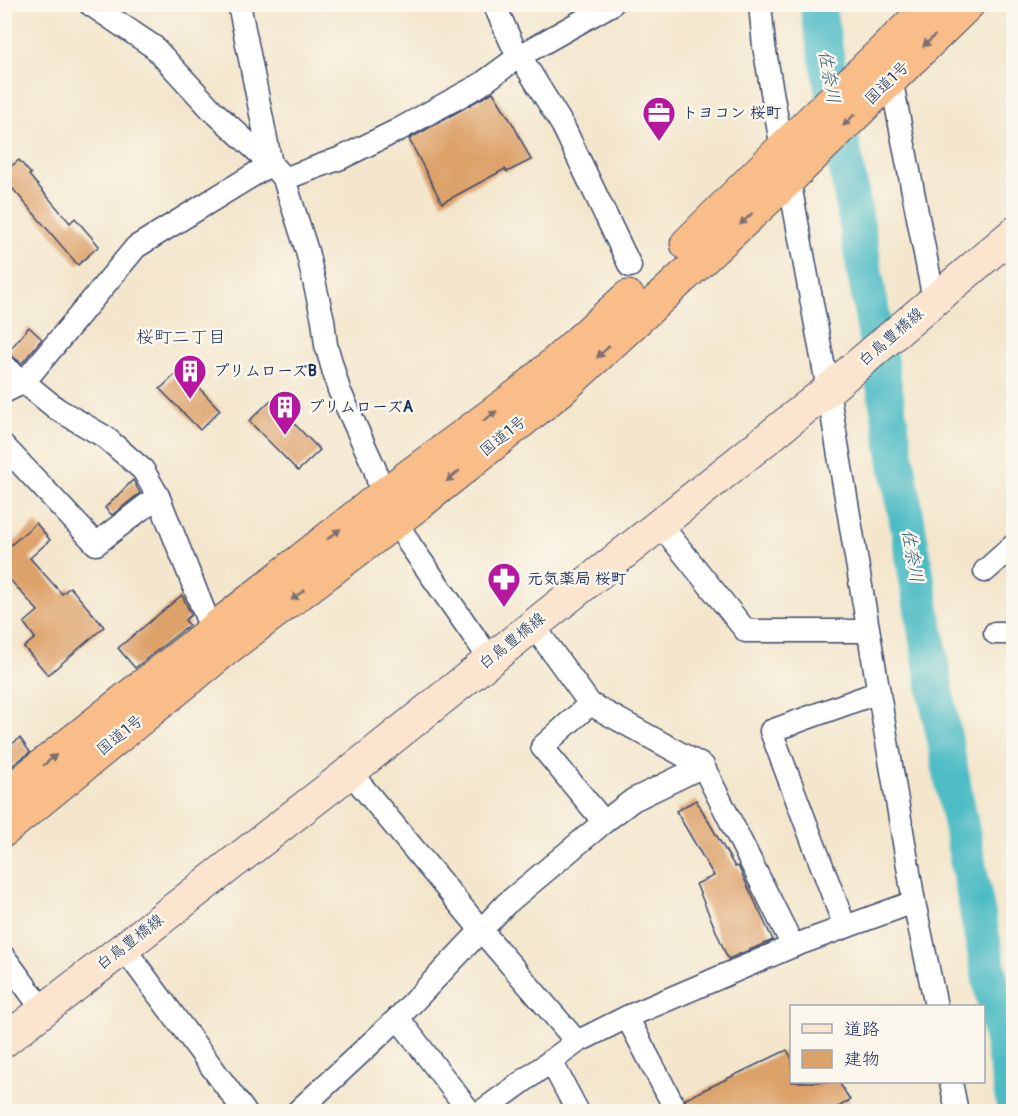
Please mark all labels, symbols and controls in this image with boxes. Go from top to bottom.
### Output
one-way arrow [923,34,937,48]
water label: 佐奈川 [813,48,845,106]
street label: 国道1号 [861,57,913,109]
office icon: トヨコン 桜町 [641,95,677,142]
place label: トヨコン 桜町 [682,103,781,123]
one-way arrow [843,112,857,126]
one-way arrow [739,212,754,225]
street label: 白鳥豊橋線 [854,303,928,371]
district label: 桜町二丁目 [136,326,226,349]
one-way arrow [596,344,610,358]
building icon: プリムローズB [172,353,208,400]
place label: プリムローズB [213,361,317,381]
building icon: プリムローズA [267,389,303,436]
place label: プリムローズA [308,397,414,417]
street label: 国道1号 [476,411,530,461]
one-way arrow [482,411,497,423]
one-way arrow [445,470,461,483]
one-way arrow [326,527,342,540]
water label: 佐奈川 [896,527,928,585]
pharmacy icon: 元気薬局 桜町 [486,561,522,608]
place label: 元気薬局 桜町 [527,569,626,589]
one-way arrow [291,588,306,600]
street label: 白鳥豊橋線 [475,608,549,674]
street label: 国道1号 [93,710,147,760]
one-way arrow [42,753,58,766]
street label: 白鳥豊橋線 [92,909,168,975]
legend [790,1005,985,1083]
text: 道路 [844,1018,880,1041]
text: 建物 [844,1048,880,1071]

